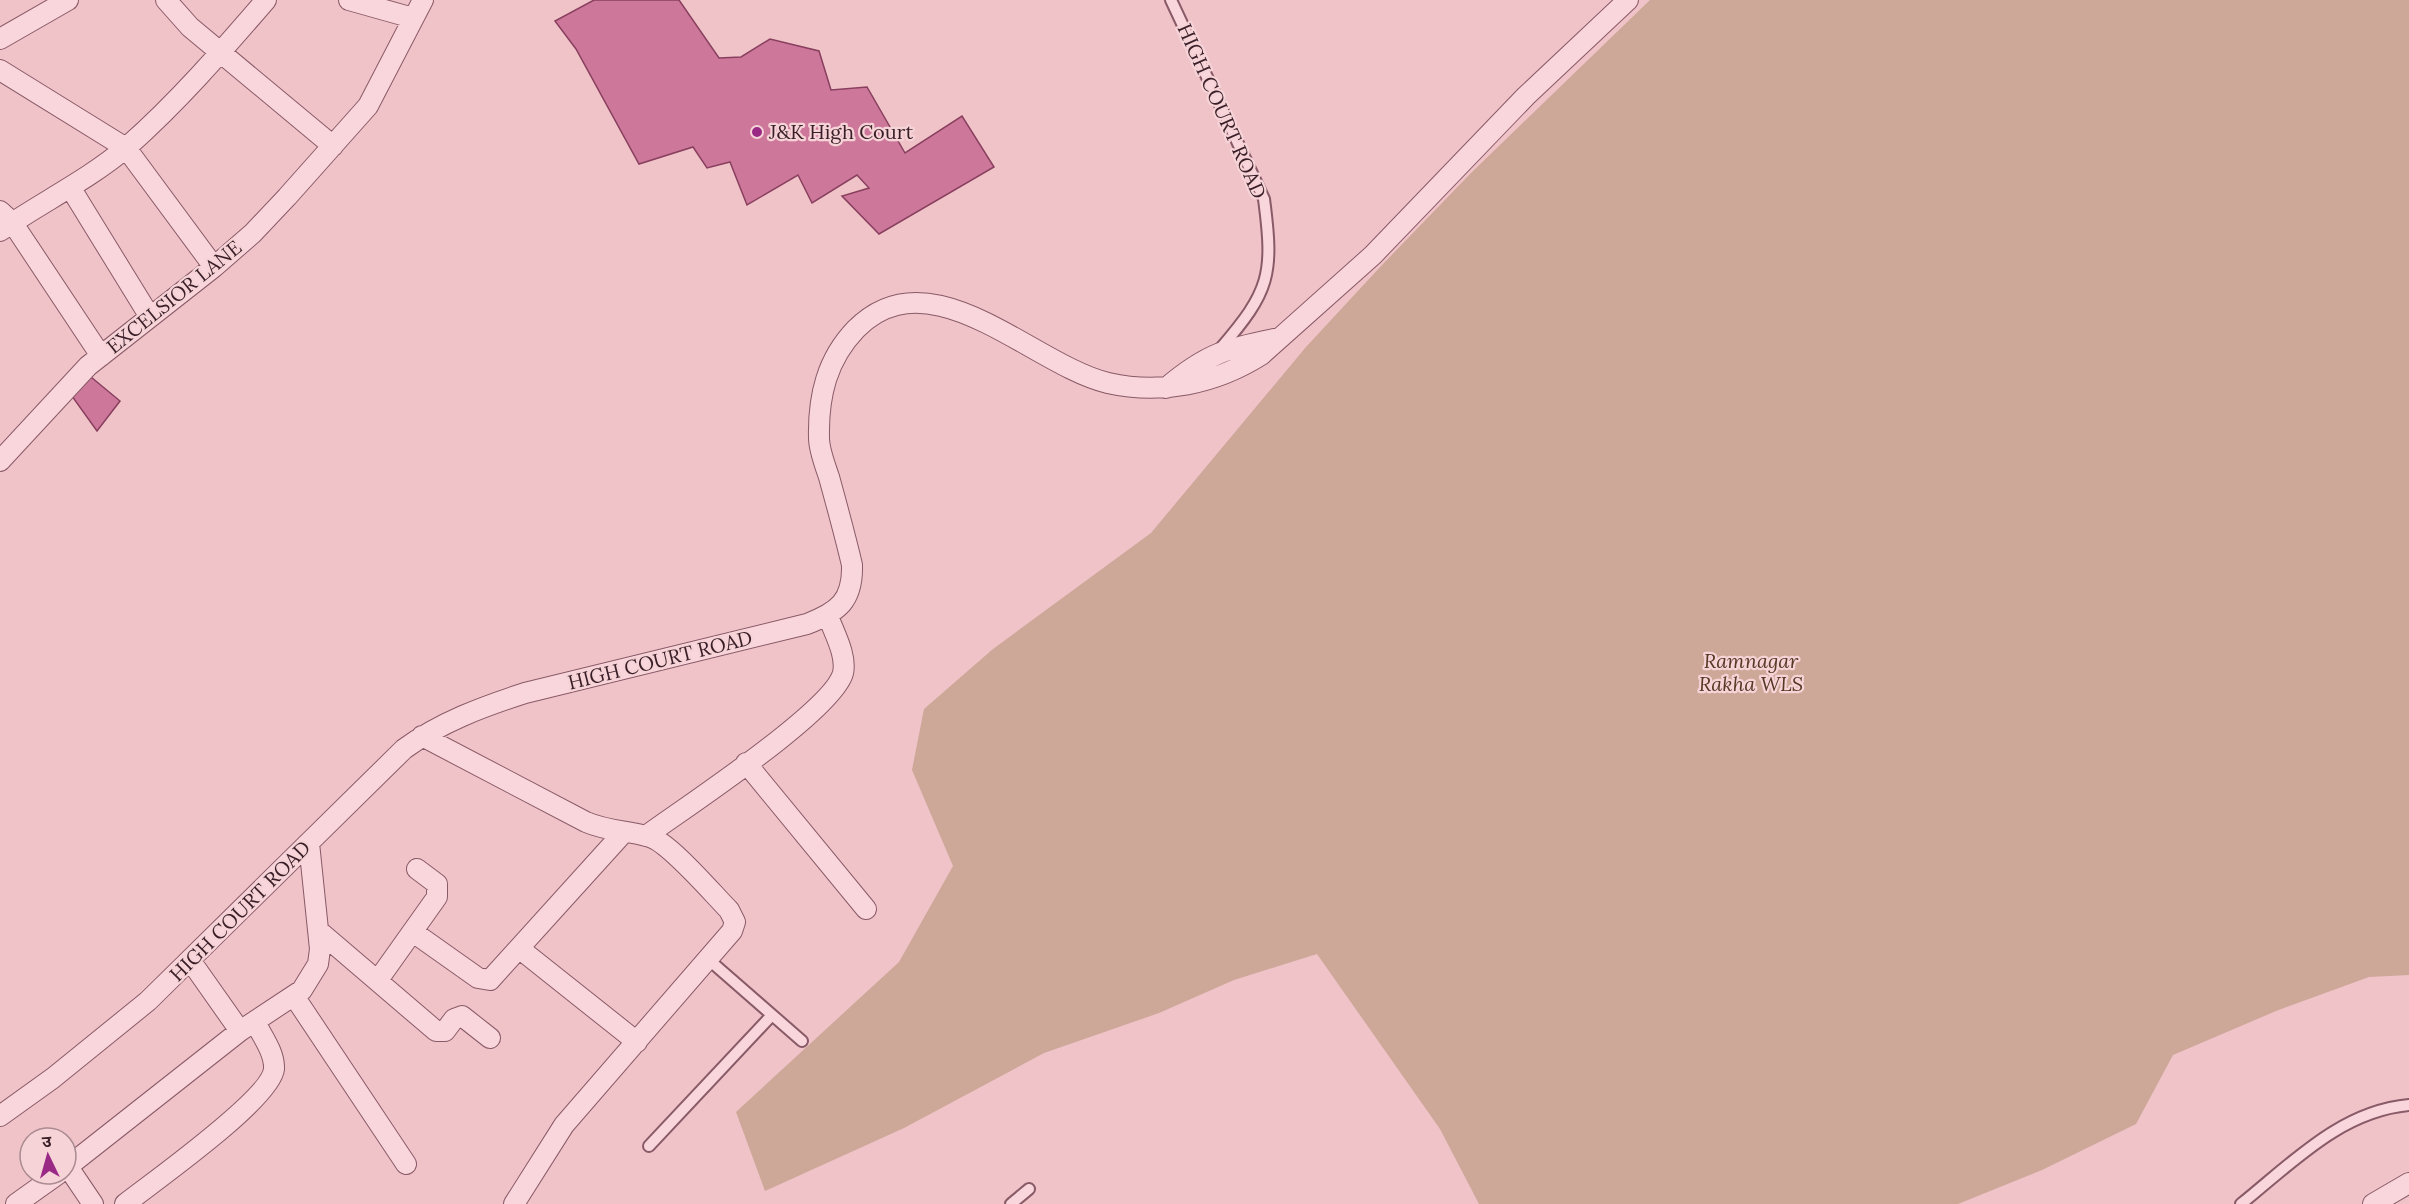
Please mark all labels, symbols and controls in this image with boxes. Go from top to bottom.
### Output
street label: HIGH COURT ROAD [1173,19,1272,202]
place label: J&K High Court [768,119,914,144]
marker: J&K High Court [750,125,764,139]
street label: EXCELSIOR LANE [101,234,246,359]
street label: HIGH COURT ROAD [565,624,755,695]
park label: Ramnagar Rakha WLS [1699,648,1803,696]
street label: HIGH COURT ROAD [164,835,315,986]
north arrow [18,1126,78,1186]
text: उ [41,1131,53,1151]

